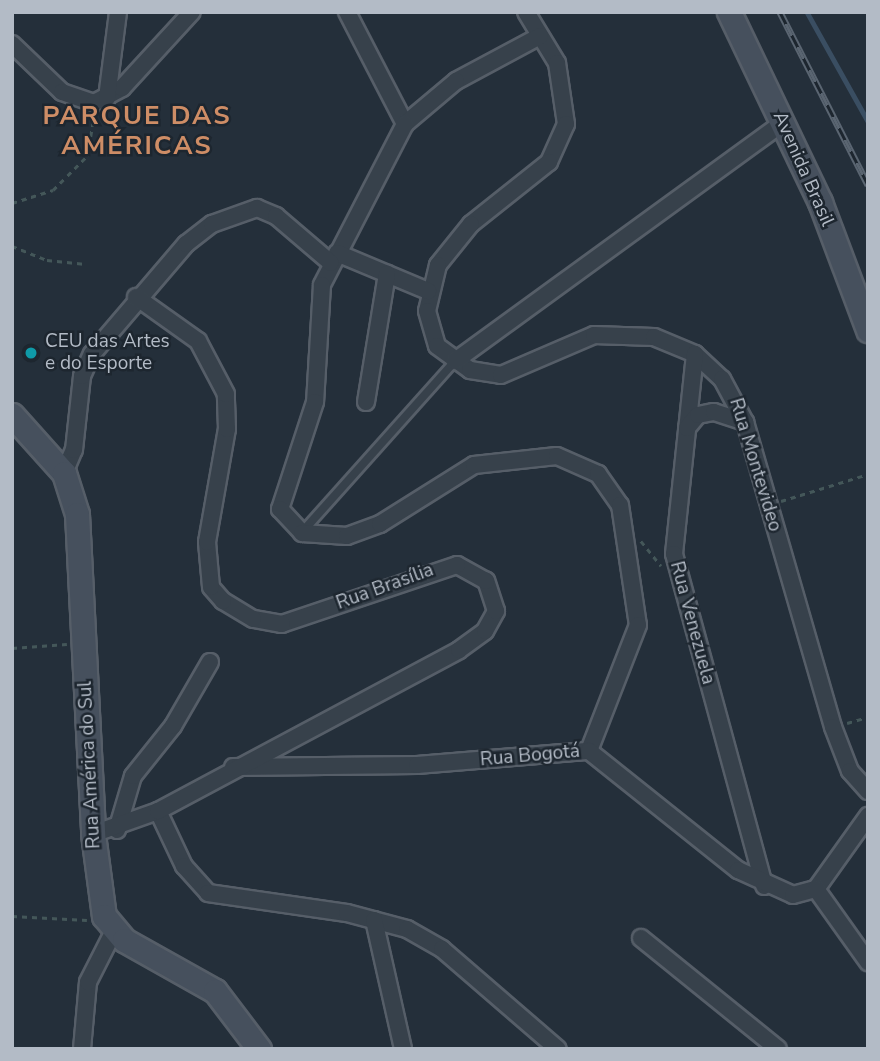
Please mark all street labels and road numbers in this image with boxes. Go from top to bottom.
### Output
street label: Avenida Brasil [768,108,838,230]
street label: Rua Montevideo [724,395,786,535]
street label: Rua Brasília [333,559,437,615]
street label: Rua Venezuela [665,559,719,687]
street label: Rua América do Sul [74,681,106,849]
street label: Rua Bogotá [479,740,581,772]

